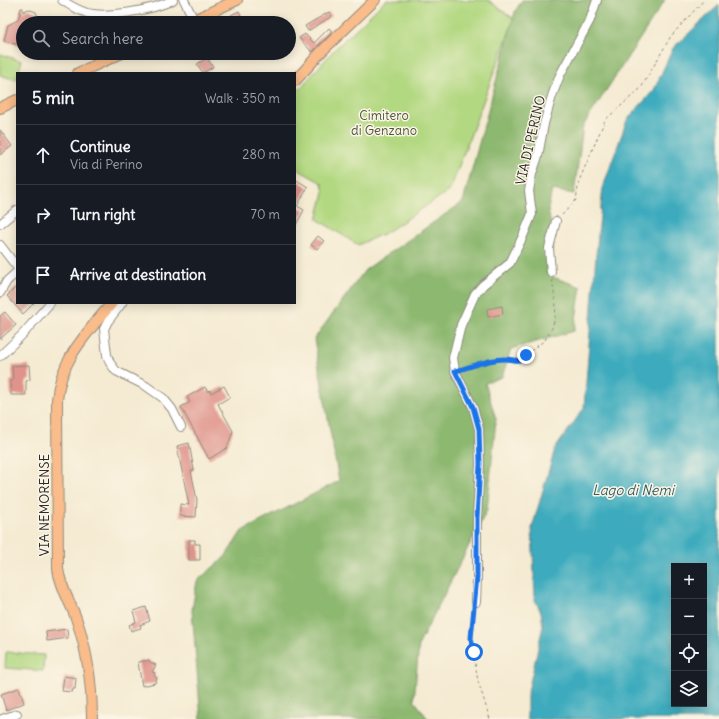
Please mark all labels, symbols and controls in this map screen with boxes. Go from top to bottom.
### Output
search box [16,16,296,60]
icon: search [30,27,52,49]
text: Search here [62,29,143,48]
text: 5 min [32,87,74,109]
text: Walk · 350 m [205,90,280,107]
street label: VIA DI PERINO [512,94,549,187]
park label: Cimitero di Genzano [351,107,417,139]
text: Continue [70,137,131,156]
icon: ahead [32,144,54,166]
text: 280 m [242,146,280,163]
text: Via di Perino [70,156,143,173]
icon: right [32,204,54,226]
text: Turn right [70,205,135,224]
text: 70 m [251,206,280,223]
icon: arrive [32,264,54,286]
text: Arrive at destination [70,265,206,284]
route end [517,346,535,364]
street label: VIA NEMORENSE [36,454,53,556]
water label: Lago di Nemi [592,481,676,499]
map controls [671,563,707,707]
button: + [671,563,707,599]
button: − [671,599,707,635]
button: locate [671,635,707,671]
route start [465,643,483,661]
button: layers [671,671,707,707]

